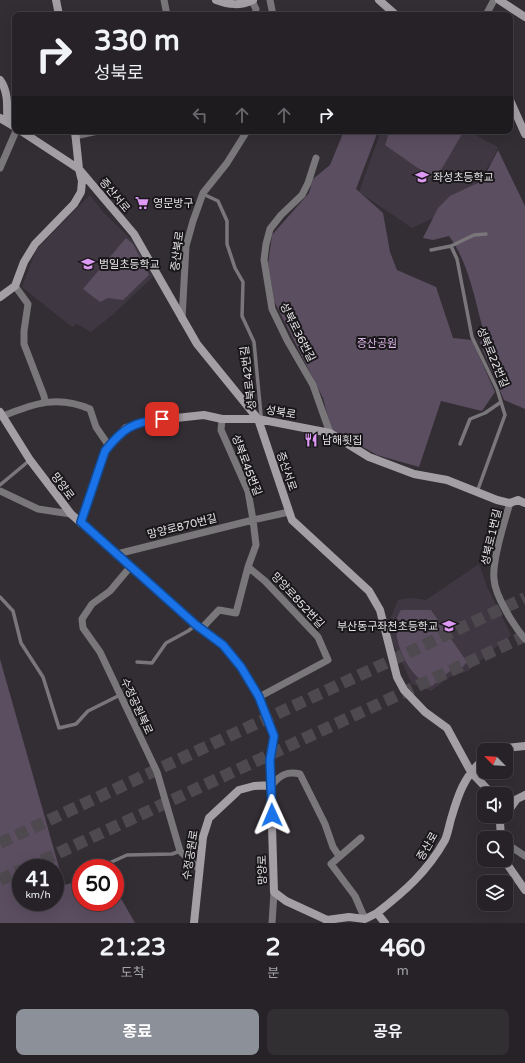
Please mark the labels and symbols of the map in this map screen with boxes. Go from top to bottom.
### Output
school or university icon: 좌성초등학교 [414,169,430,185]
place label: 좌성초등학교 [433,171,494,184]
street label: 증산서로 [97,176,133,215]
supermarket icon: 영문방구 [134,195,150,211]
place label: 영문방구 [153,197,193,210]
street label: 증산북로 [169,230,186,272]
school or university icon: 범일초등학교 [80,256,96,272]
place label: 범일초등학교 [99,258,160,271]
street label: 성북로36번길 [277,301,318,364]
street label: 성북로22번길 [474,325,511,389]
park label: 증산공원 [357,337,397,350]
street label: 성북로42번길 [238,345,259,411]
pin [145,402,179,436]
street label: 성북로 [265,403,297,422]
restaurant icon: 남해횟집 [303,432,319,448]
street label: 성북로45번길 [229,433,264,498]
place label: 남해횟집 [322,434,362,447]
street label: 증산서로 [274,450,299,492]
street label: 망양로 [48,470,77,502]
street label: 성북로1번길 [479,508,504,567]
street label: 망양로870번길 [146,512,218,541]
street label: 망양로852번길 [269,570,327,631]
school or university icon: 부산동구좌천초등학교 [441,618,457,634]
place label: 부산동구좌천초등학교 [337,620,438,633]
street label: 수정공원북로 [118,676,155,736]
north arrow [477,743,513,779]
position arrow [251,794,293,836]
street label: 수정공원로 [180,829,201,881]
street label: 증산로 [414,830,441,863]
street label: 망양로 [256,855,269,885]
speed limit sign: 50 [72,859,124,911]

